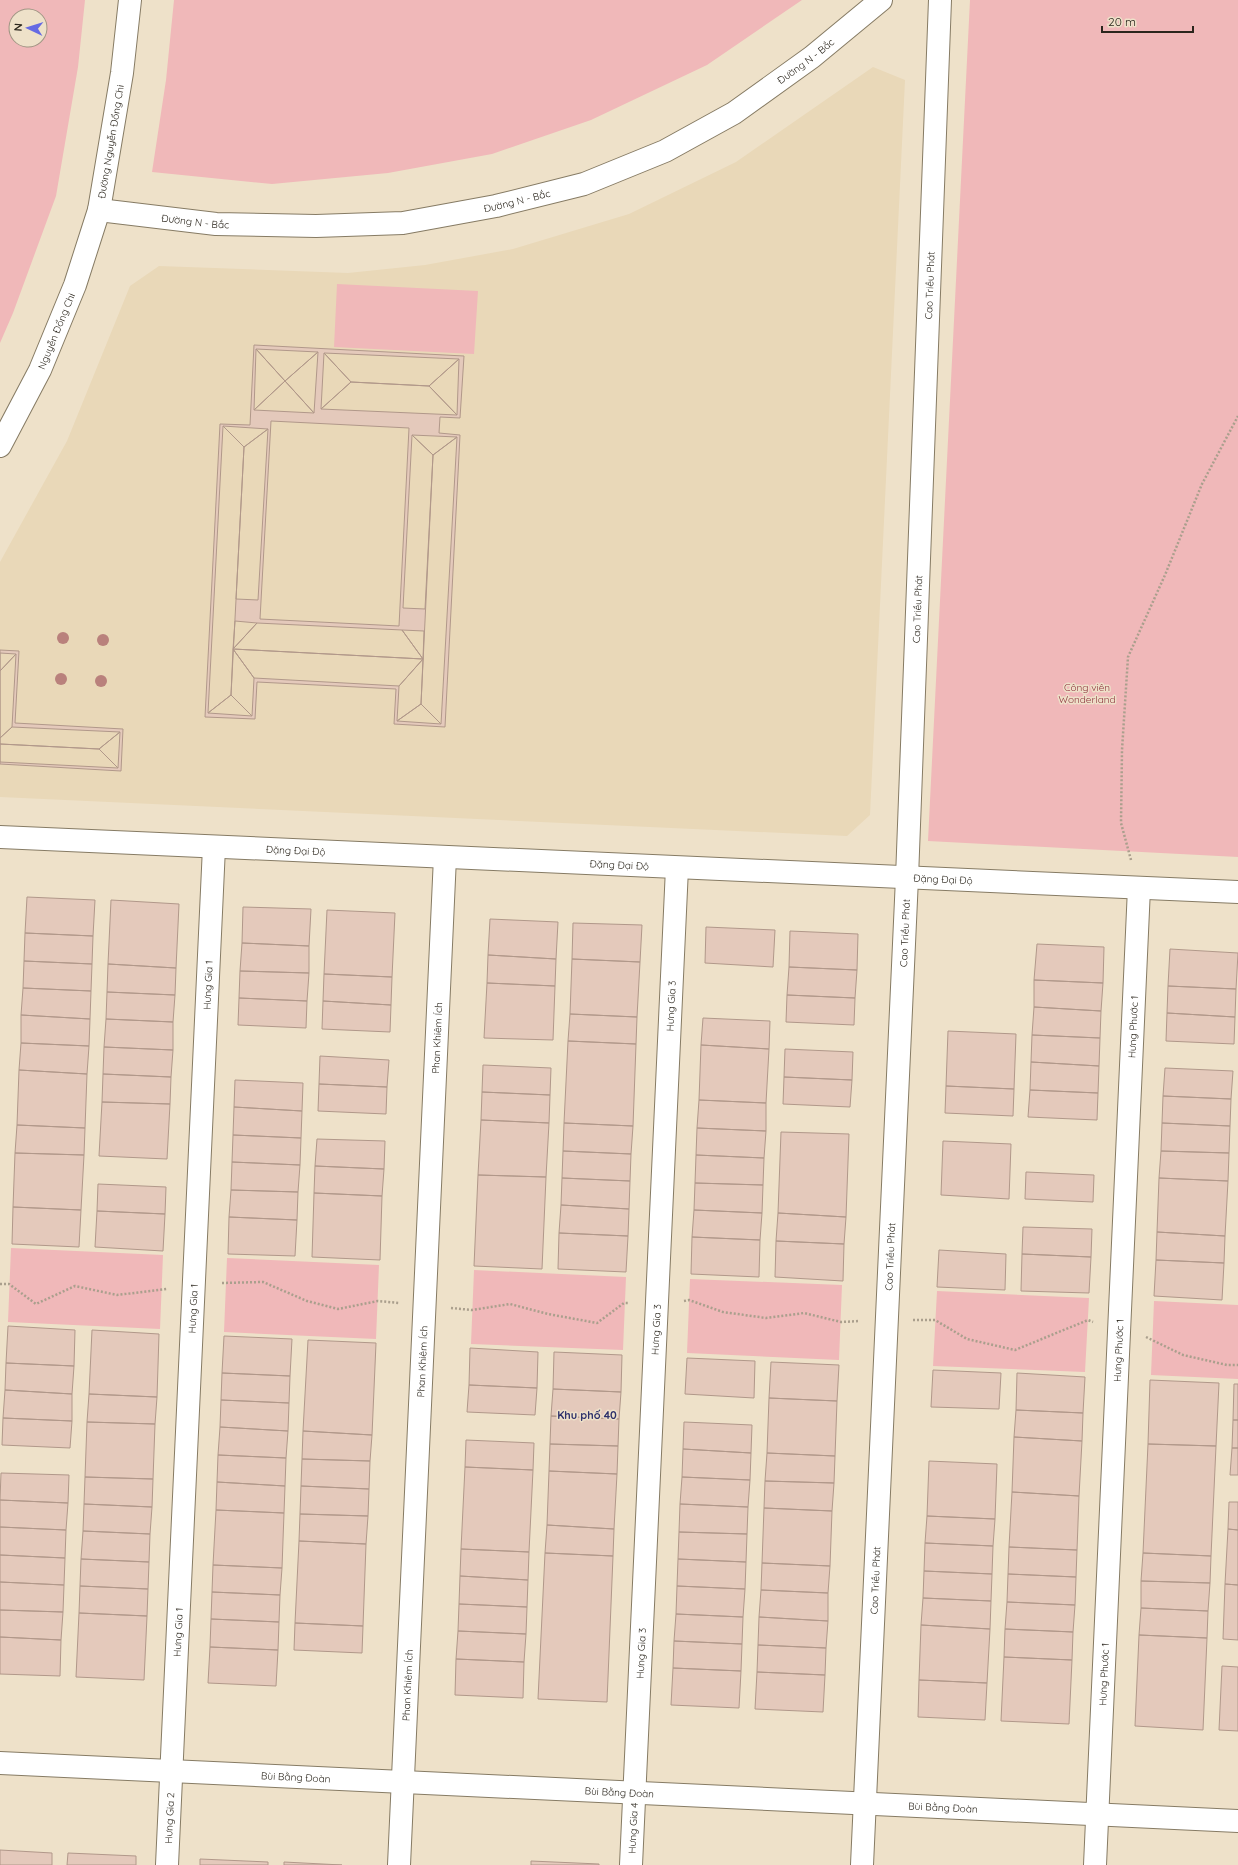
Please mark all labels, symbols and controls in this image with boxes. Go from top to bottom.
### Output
north arrow [8,8,48,48]
scale bar [1102,8,1193,34]
text: 20 m [1108,14,1136,29]
text: N [11,23,25,32]
street label: Đường N - Bắc [775,35,837,86]
street label: Đường Nguyễn Đổng Chi [95,84,126,199]
street label: Đường N - Bắc [483,186,552,215]
street label: Đường N - Bắc [161,211,229,231]
street label: Cao Triều Phát [921,251,937,320]
street label: Nguyễn Đổng Chi [35,291,78,371]
street label: Cao Triều Phát [909,574,925,643]
park label: Công viên Wonderland [1058,681,1116,706]
street label: Đặng Đại Độ [266,842,326,858]
street label: Đặng Đại Độ [589,857,649,872]
street label: Đặng Đại Độ [913,871,973,887]
street label: Cao Triều Phát [896,898,913,967]
street label: Hưng Gia 1 [200,960,215,1010]
street label: Hưng Gia 3 [663,980,678,1032]
street label: Hưng Phước 1 [1125,995,1141,1058]
street label: Phan Khiêm Ích [429,1002,445,1074]
street label: Cao Triều Phát [882,1222,898,1291]
street label: Hưng Gia 1 [185,1284,200,1333]
street label: Hưng Gia 3 [648,1304,663,1355]
street label: Hưng Phước 1 [1110,1319,1126,1382]
street label: Phan Khiêm Ích [414,1325,430,1398]
district label: Khu phố 40 [557,1408,617,1422]
street label: Cao Triều Phát [867,1545,883,1615]
street label: Hưng Gia 1 [170,1607,185,1657]
street label: Hưng Gia 3 [633,1628,648,1679]
street label: Hưng Phước 1 [1096,1643,1111,1706]
street label: Phan Khiêm Ích [399,1649,415,1721]
street label: Bùi Bằng Đoàn [261,1769,331,1785]
street label: Bùi Bằng Đoàn [584,1784,654,1800]
street label: Hưng Gia 2 [161,1792,177,1844]
street label: Bùi Bằng Đoàn [908,1799,978,1815]
street label: Hưng Gia 4 [625,1802,640,1854]

